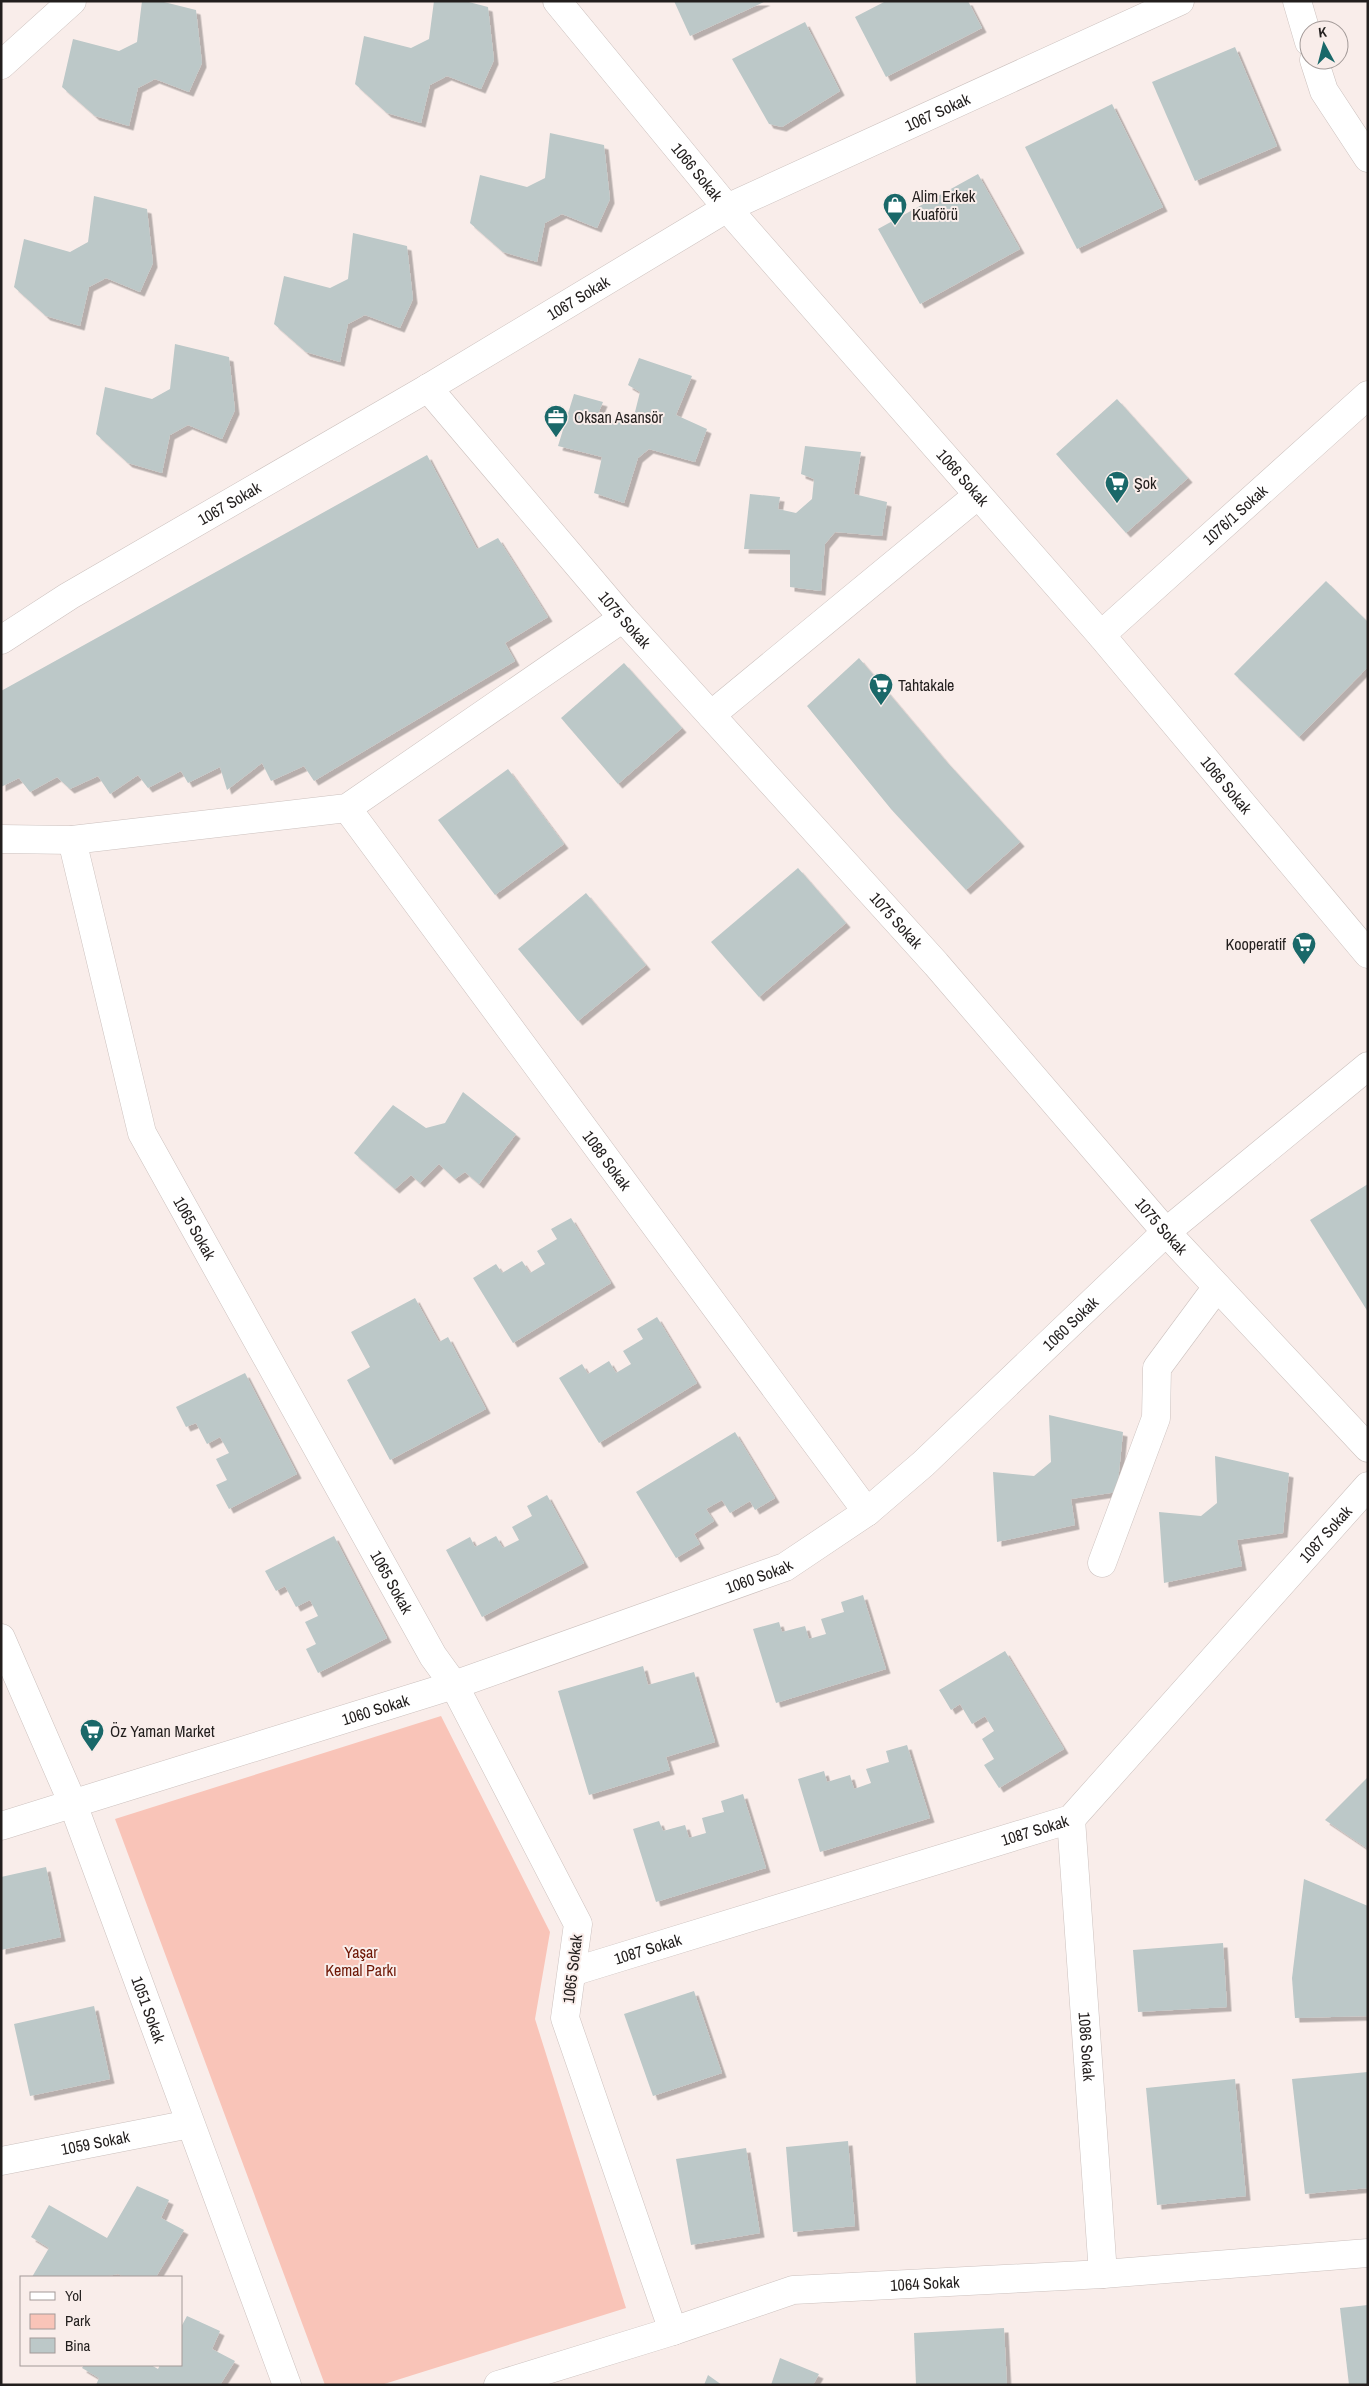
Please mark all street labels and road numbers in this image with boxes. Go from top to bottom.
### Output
street label: 1067 Sokak [901,87,974,136]
street label: 1066 Sokak [667,138,728,206]
street label: 1067 Sokak [543,270,614,325]
street label: 1066 Sokak [932,444,994,511]
street label: 1067 Sokak [194,476,265,530]
street label: 1076/1 Sokak [1198,479,1272,550]
street label: 1075 Sokak [594,586,656,653]
street label: 1066 Sokak [1196,751,1257,819]
street label: 1075 Sokak [865,887,928,954]
street label: 1088 Sokak [578,1126,637,1195]
street label: 1065 Sokak [168,1192,222,1264]
street label: 1075 Sokak [1130,1193,1193,1260]
street label: 1060 Sokak [1038,1291,1103,1355]
street label: 1087 Sokak [1294,1500,1357,1567]
street label: 1065 Sokak [365,1546,418,1618]
street label: 1060 Sokak [722,1554,797,1598]
street label: 1060 Sokak [339,1689,412,1730]
street label: 1087 Sokak [998,1809,1072,1851]
street label: 1087 Sokak [611,1928,684,1970]
street label: 1065 Sokak [557,1933,587,2005]
street label: 1051 Sokak [126,1973,171,2046]
street label: 1086 Sokak [1074,2011,1100,2082]
street label: 1059 Sokak [59,2125,132,2160]
street label: 1064 Sokak [890,2270,960,2296]

